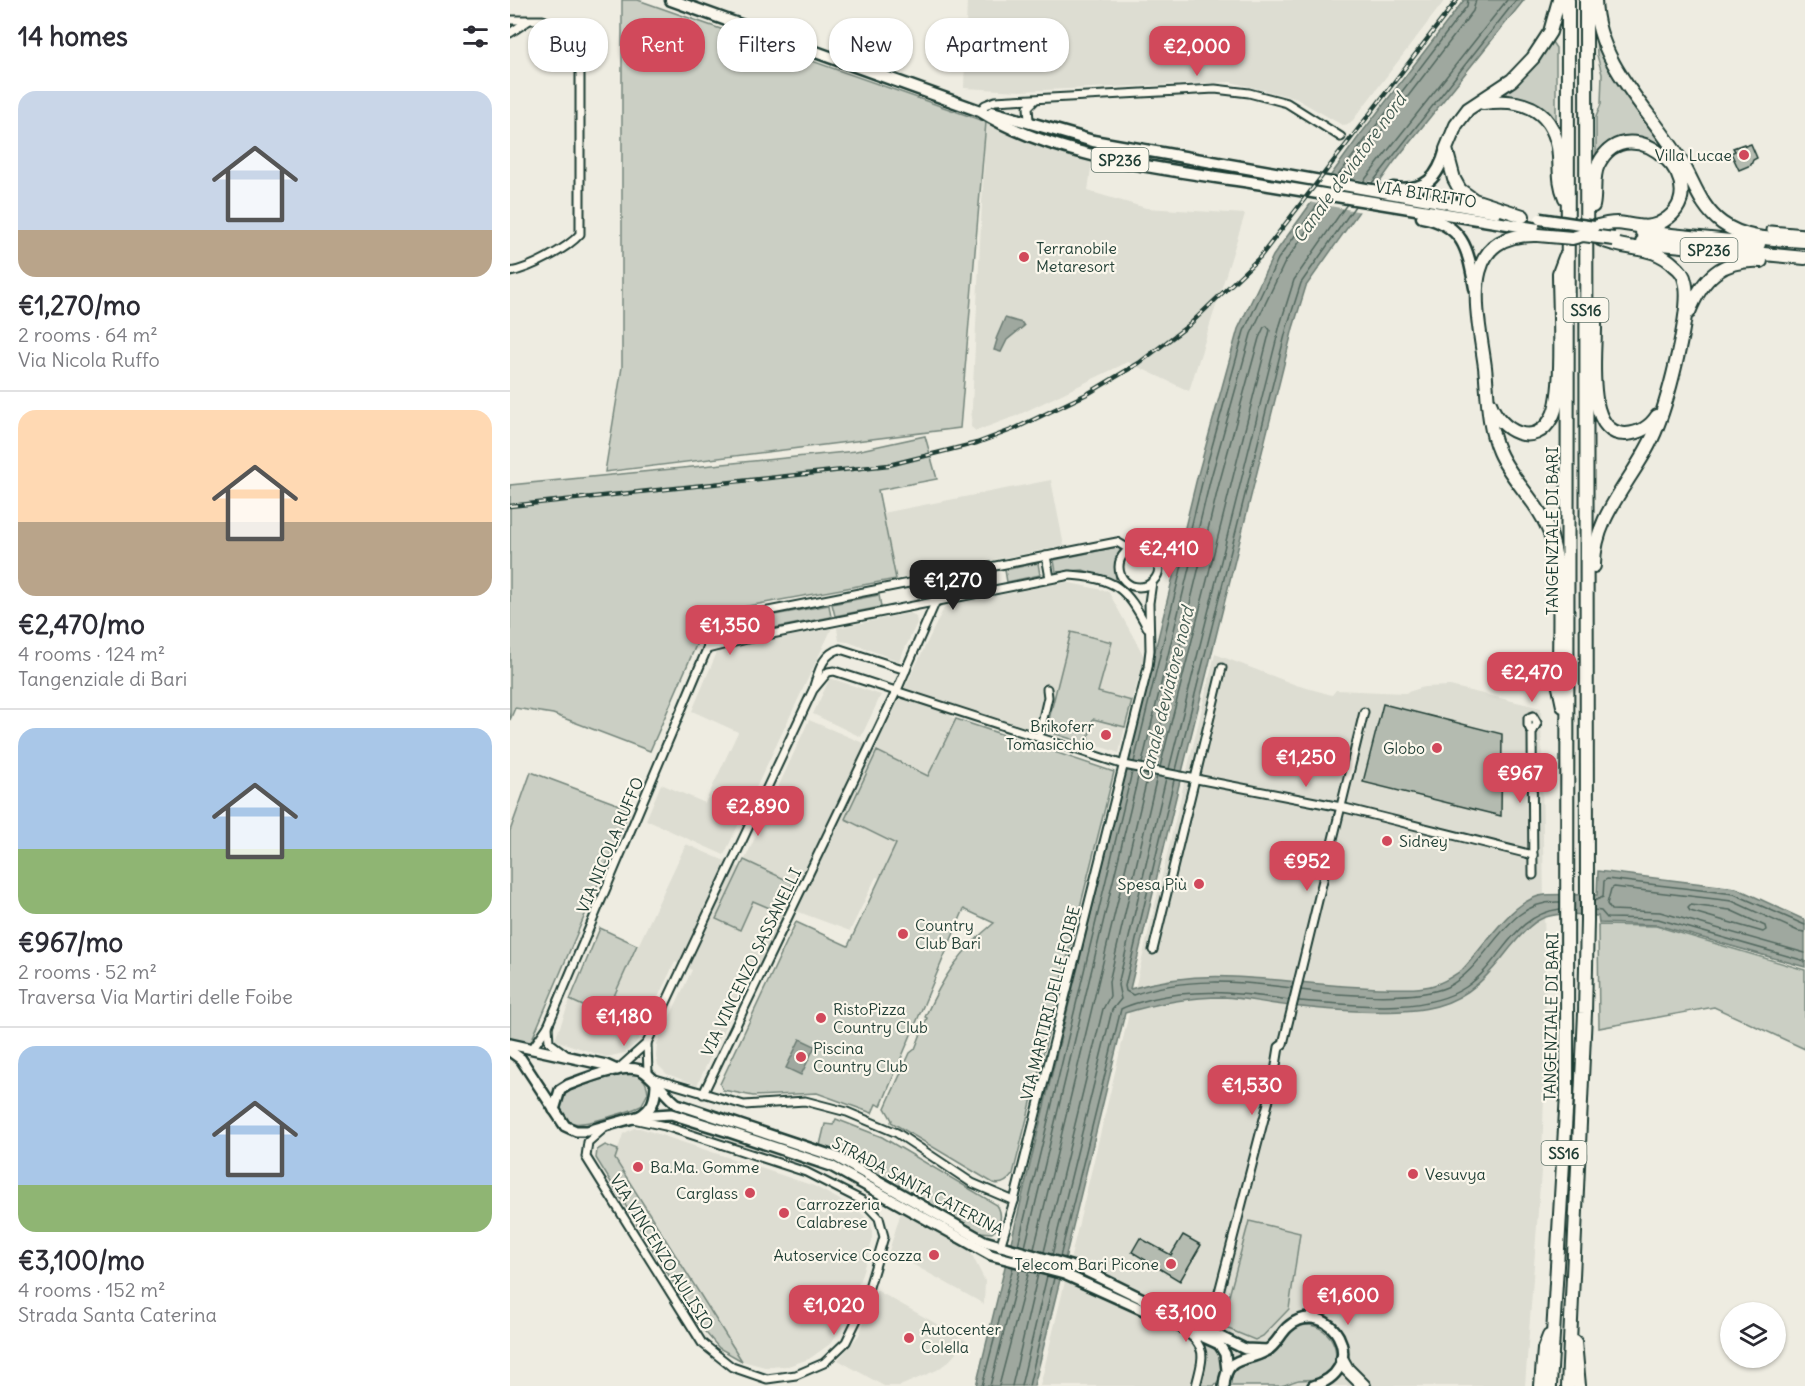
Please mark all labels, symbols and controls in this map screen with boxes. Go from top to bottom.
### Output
chip: Buy [528,18,608,72]
chip: Rent [620,18,705,72]
chip: Filters [717,18,817,72]
chip: New [829,18,913,72]
chip: Apartment [925,18,1069,72]
text: 14 homes [18,20,128,53]
icon: filters [459,20,492,53]
pin: €2,000 [1148,26,1246,77]
text: €2,000 [1163,33,1231,58]
water label: Canale deviatore nord [1287,87,1412,247]
icon: home [201,130,309,238]
place label: Villa Lucae [1655,145,1732,165]
road number: SP236 [1092,148,1148,172]
marker: Villa Lucae [1737,148,1751,162]
street label: VIA BITRITTO [1374,176,1478,212]
place label: Terranobile Metaresort [1036,238,1117,276]
road number: SP236 [1680,238,1738,262]
marker: Terranobile Metaresort [1017,250,1031,264]
text: €1,270/mo [18,289,141,322]
road number: SS16 [1564,298,1608,322]
text: 2 rooms · 64 m² [18,322,158,347]
text: Via Nicola Ruffo [18,347,160,372]
street label: TANGENZIALE DI BARI [1542,446,1562,616]
icon: home [201,449,309,557]
pin: €2,410 [1120,528,1218,579]
text: €2,410 [1139,535,1199,560]
pin: €1,270 [904,560,1002,611]
text: €1,270 [924,567,982,592]
water label: Canale deviatore nord [1133,602,1199,784]
pin: €1,350 [681,605,779,656]
text: €2,470/mo [18,608,145,641]
text: €1,350 [700,612,760,637]
text: 4 rooms · 124 m² [18,641,165,666]
pin: €2,470 [1483,652,1581,703]
text: €2,470 [1501,659,1563,684]
text: Tangenziale di Bari [18,666,187,691]
place label: Brikoferr Tomasicchio [1006,716,1094,754]
marker: Brikoferr Tomasicchio [1099,728,1113,742]
pin: €1,250 [1257,737,1355,788]
place label: Globo [1383,738,1425,758]
marker: Globo [1430,741,1444,755]
text: €1,250 [1276,744,1336,769]
pin: €967 [1484,753,1556,804]
text: €967 [1497,760,1543,785]
icon: home [201,767,309,875]
street label: VIA NICOLA RUFFO [572,774,648,916]
pin: €2,890 [709,786,807,837]
text: €2,890 [726,793,790,818]
place label: Sidney [1399,831,1448,851]
marker: Sidney [1380,834,1394,848]
pin: €952 [1271,841,1343,892]
text: €952 [1284,848,1330,873]
street label: VIA VINCENZO SASSANELLI [697,865,805,1059]
place label: Spesa Più [1118,874,1187,894]
marker: Spesa Più [1192,877,1206,891]
street label: VIA MARTIRI DELLE FOIBE [1016,904,1084,1102]
place label: Country Club Bari [915,915,981,953]
text: €967/mo [18,926,123,959]
marker: Country Club Bari [896,927,910,941]
street label: TANGENZIALE DI BARI [1540,932,1562,1102]
text: 2 rooms · 52 m² [18,959,157,984]
text: Traversa Via Martiri delle Foibe [18,984,293,1009]
pin: €1,180 [575,996,673,1047]
place label: RistoPizza Country Club [833,999,928,1037]
text: €1,180 [596,1003,652,1028]
marker: RistoPizza Country Club [814,1011,828,1025]
place label: Piscina Country Club [813,1038,908,1076]
marker: Piscina Country Club [794,1050,808,1064]
pin: €1,530 [1203,1065,1301,1116]
text: €1,530 [1222,1072,1282,1097]
icon: home [201,1085,309,1193]
street label: STRADA SANTA CATERINA [829,1132,1007,1240]
road number: SS16 [1542,1141,1586,1165]
place label: Ba.Ma. Gomme [650,1157,759,1177]
marker: Ba.Ma. Gomme [631,1160,645,1174]
place label: Vesuvya [1425,1164,1486,1184]
marker: Vesuvya [1406,1167,1420,1181]
street label: VIA VINCENZO AULISIO [606,1170,718,1334]
place label: Carglass [676,1183,738,1203]
marker: Carglass [743,1186,757,1200]
place label: Carrozzeria Calabrese [796,1194,880,1232]
marker: Carrozzeria Calabrese [777,1206,791,1220]
text: €3,100/mo [18,1244,145,1277]
place label: Autoservice Cocozza [773,1245,922,1265]
marker: Autoservice Cocozza [927,1248,941,1262]
place label: Telecom Bari Picone [1014,1254,1159,1274]
marker: Telecom Bari Picone [1164,1257,1178,1271]
pin: €1,600 [1299,1275,1397,1326]
text: 4 rooms · 152 m² [18,1277,166,1302]
text: €1,600 [1317,1282,1379,1307]
pin: €1,020 [785,1285,883,1336]
text: €1,020 [803,1292,865,1317]
pin: €3,100 [1137,1292,1235,1343]
text: €3,100 [1155,1299,1217,1324]
text: Strada Santa Caterina [18,1302,217,1327]
map controls [1720,1302,1786,1368]
button: layers [1720,1302,1786,1368]
place label: Autocenter Colella [921,1319,1001,1357]
marker: Autocenter Colella [902,1331,916,1345]

